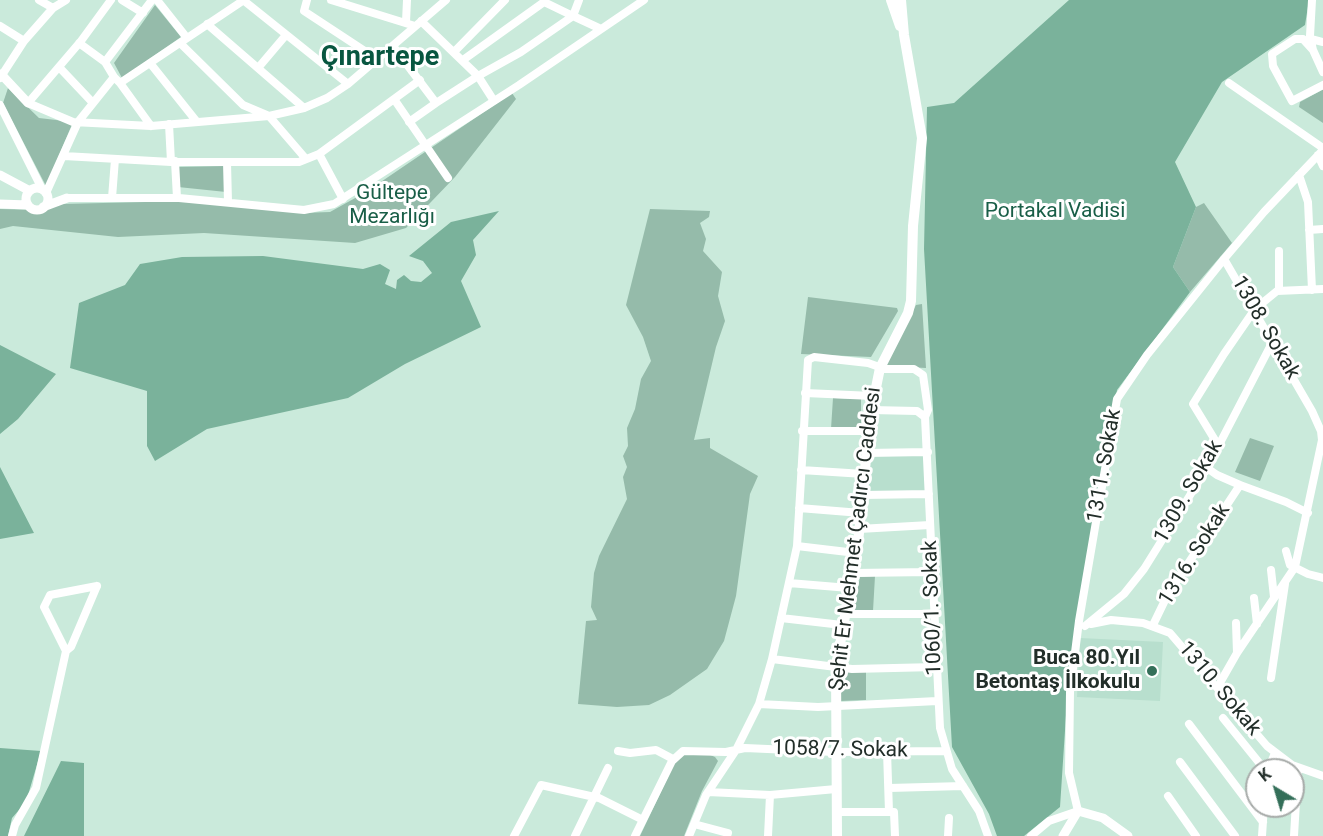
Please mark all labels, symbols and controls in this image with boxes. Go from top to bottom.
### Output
district label: Çınartepe [321,42,439,74]
park label: Gültepe Mezarlığı [349,181,435,231]
park label: Portakal Vadisi [985,199,1125,225]
street label: 1308. Sokak [1225,272,1305,384]
street label: Şehit Er Mehmet Çadırcı Caddesi [825,386,887,692]
street label: 1311. Sokak [1083,407,1127,525]
street label: 1309. Sokak [1149,436,1229,548]
street label: 1316. Sokak [1154,500,1236,610]
street label: 1060/1. Sokak [918,540,948,676]
street label: 1310. Sokak [1172,637,1266,741]
place label: Buca 80.Yıl Betontaş İlkokulu [975,646,1140,696]
marker: Buca 80.Yıl Betontaş İlkokulu [1145,664,1159,678]
street label: 1058/7. Sokak [772,736,908,764]
north arrow [1245,758,1305,818]
text: K [1255,764,1275,786]

